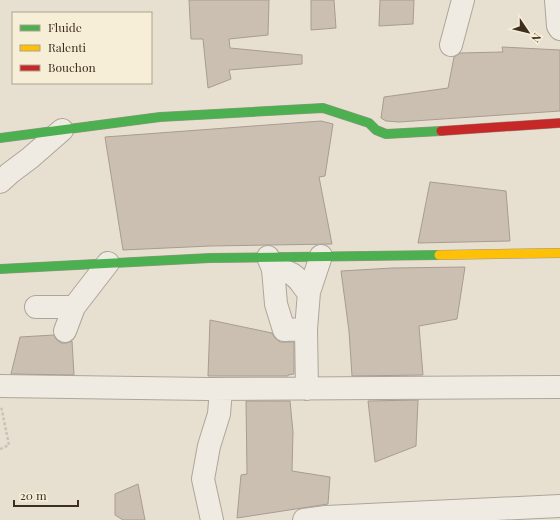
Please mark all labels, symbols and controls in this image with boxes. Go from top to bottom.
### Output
legend [12,12,152,84]
north arrow [508,12,548,52]
text: Fluide [48,19,82,35]
text: N [528,30,545,46]
text: Ralenti [48,39,87,55]
text: Bouchon [48,59,96,75]
scale bar [14,482,78,508]
text: 20 m [20,487,47,503]

